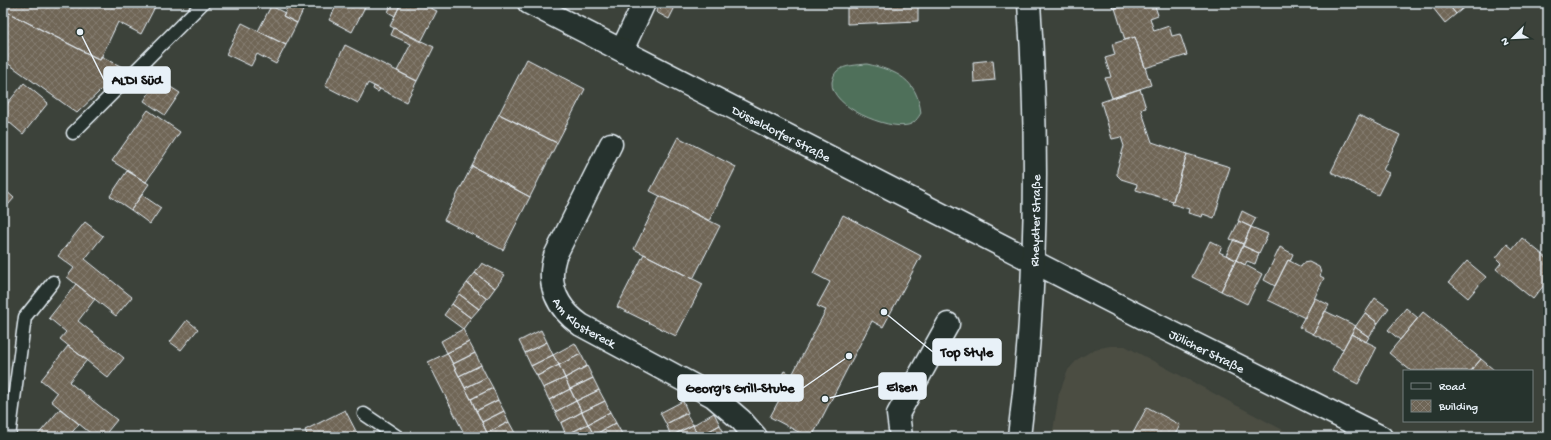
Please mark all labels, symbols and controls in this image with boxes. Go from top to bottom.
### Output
north arrow [1493,18,1533,58]
text: N [1499,36,1513,47]
callout: ALDI Süd [104,67,170,93]
text: ALDI Süd [111,73,164,90]
street label: Düsseldorfer Straße [728,103,833,166]
street label: Rheydter Straße [1028,174,1045,267]
street label: Am Klostereck [548,296,619,353]
street label: Jülicher Straße [1166,327,1247,378]
callout: Top Style [933,339,1001,365]
text: Top Style [940,345,994,362]
legend [1403,370,1533,422]
callout: Elsen [879,373,926,399]
callout: Georg's Grill-Stube [678,375,803,401]
text: Elsen [887,380,918,397]
text: Georg's Grill-Stube [685,381,795,398]
text: Road [1439,381,1466,395]
text: Building [1438,401,1478,415]

